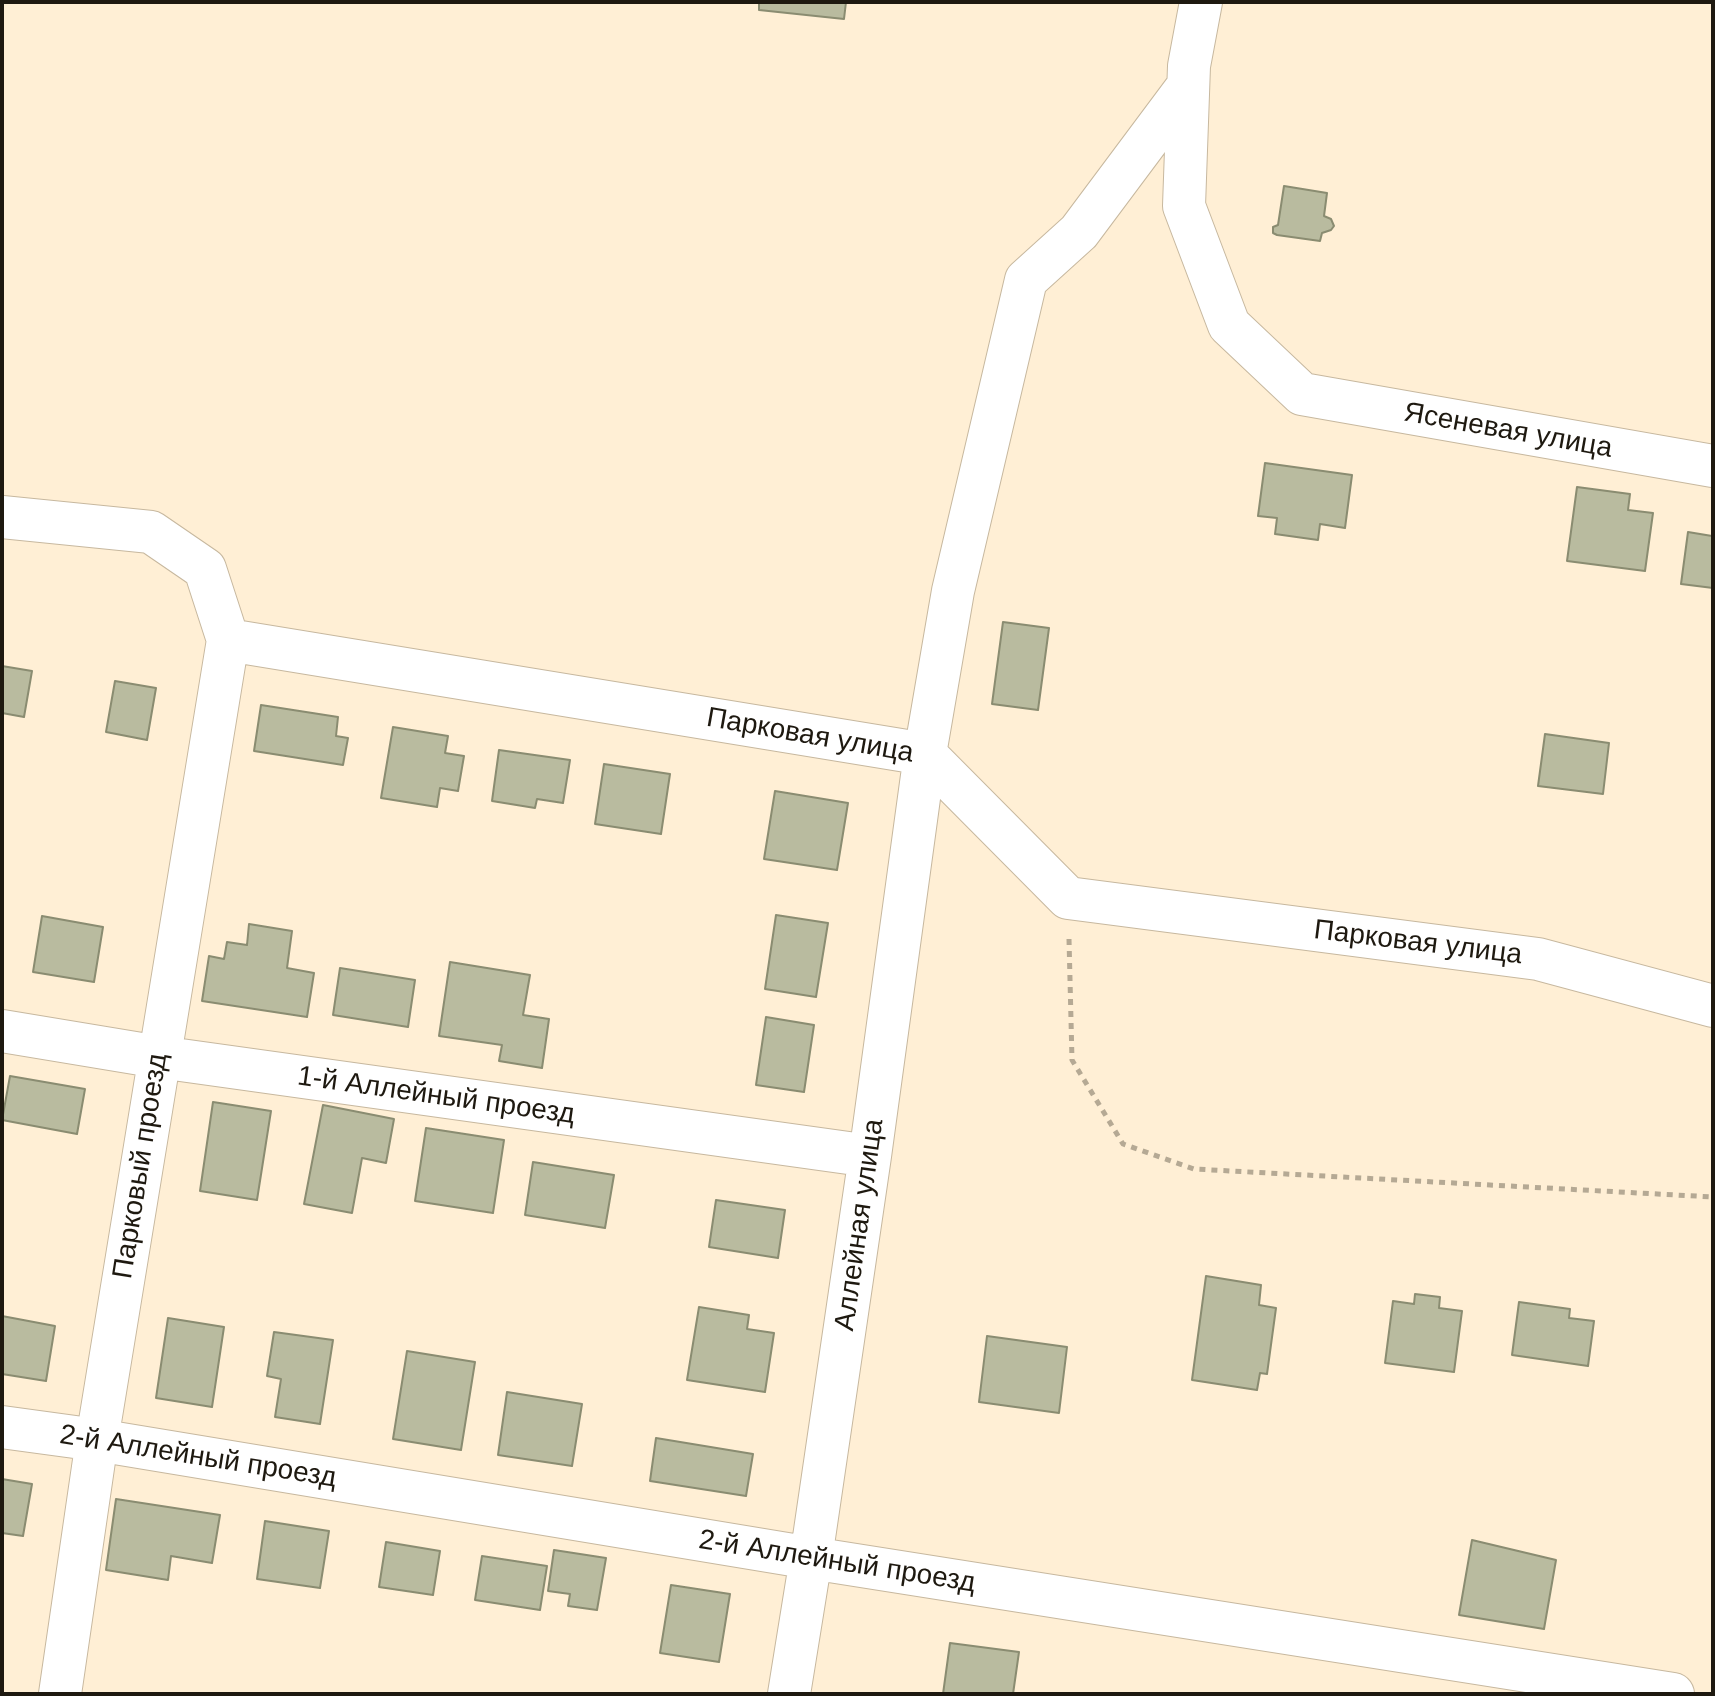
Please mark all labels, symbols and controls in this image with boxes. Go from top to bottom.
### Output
street label: Ясеневая улица [1401,396,1615,466]
street label: Парковая улица [704,701,916,771]
street label: Парковая улица [1312,914,1524,972]
street label: Парковый проезд [107,1051,175,1281]
street label: 1-й Аллейный проезд [295,1060,577,1132]
street label: Аллейная улица [829,1117,891,1333]
street label: 2-й Аллейный проезд [57,1419,339,1495]
street label: 2-й Аллейный проезд [696,1524,978,1600]

